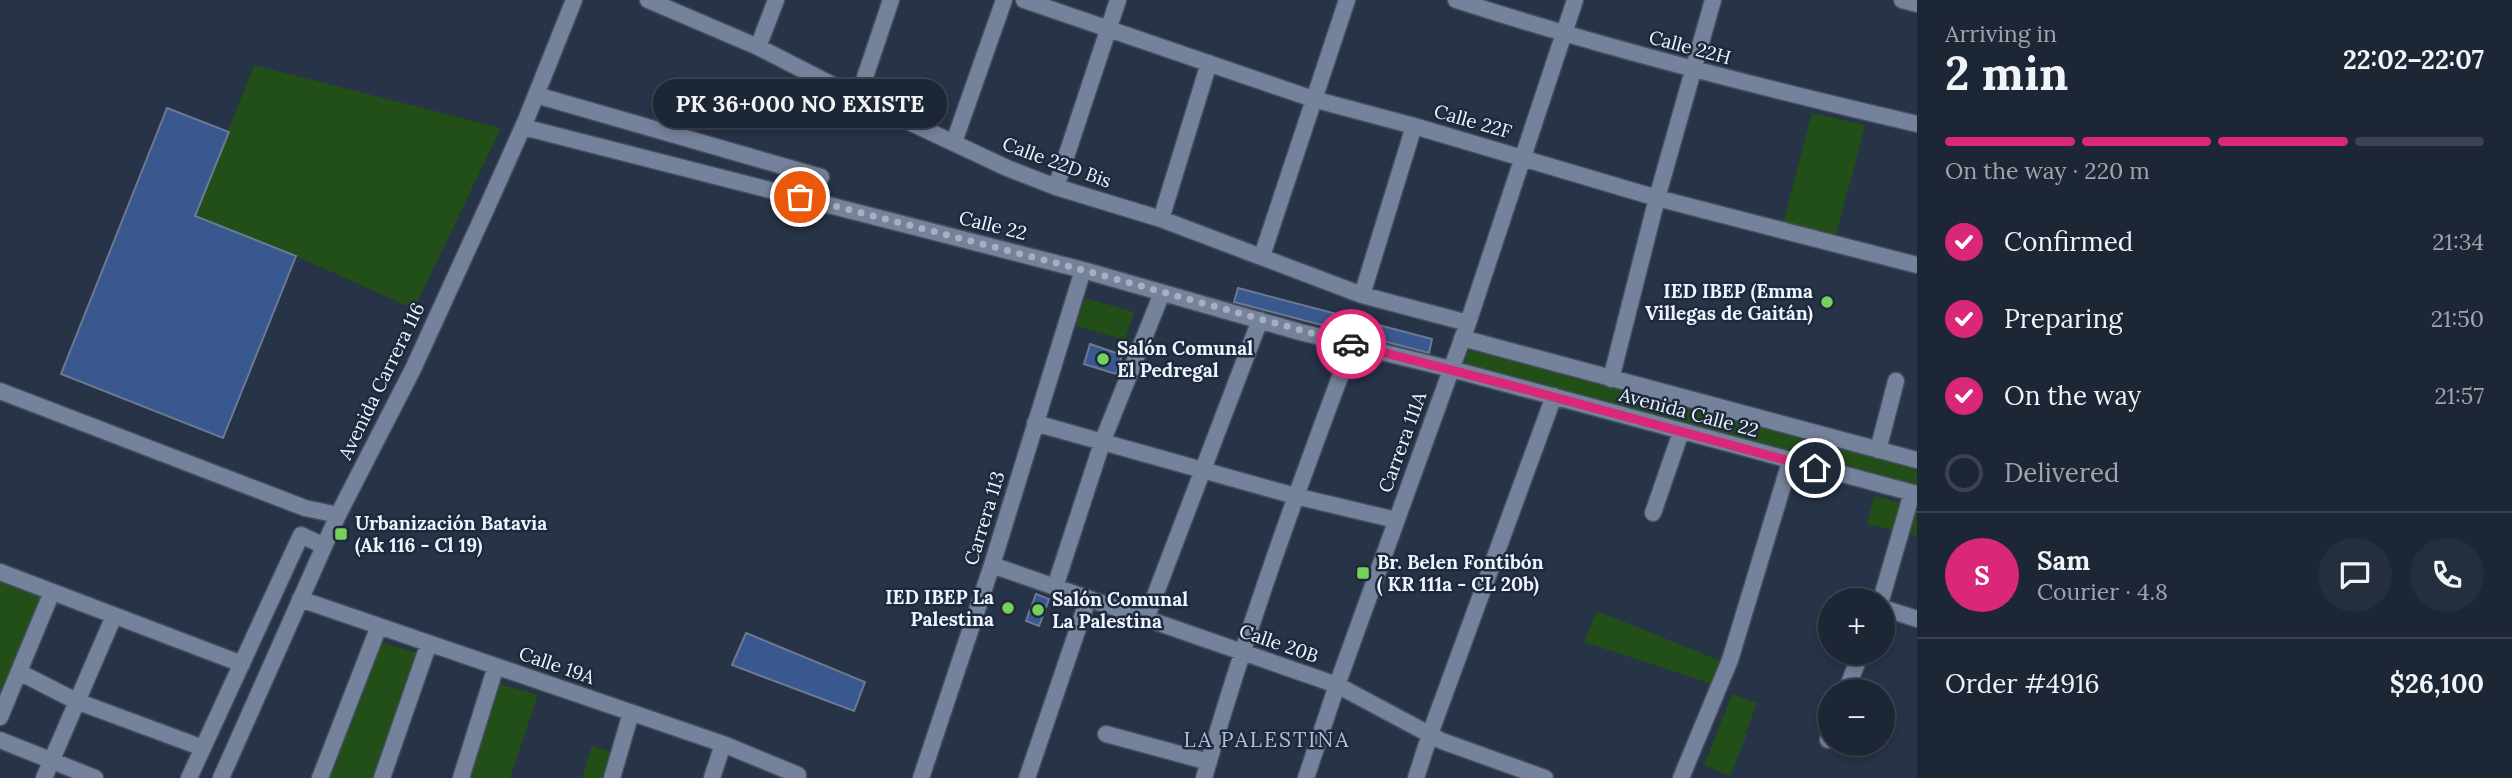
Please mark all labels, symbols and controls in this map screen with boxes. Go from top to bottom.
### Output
text: Arriving in [1945,19,2057,48]
street label: Calle 22H [1646,25,1734,69]
text: 22:02–22:07 [2343,43,2484,76]
text: 2 min [1945,44,2068,103]
callout: PK 36+000 NO EXISTE [653,78,947,127]
text: PK 36+000 NO EXISTE [676,89,924,118]
street label: Calle 22F [1431,99,1515,143]
street label: Calle 22D Bis [999,131,1115,193]
text: On the way · 220 m [1945,156,2150,185]
pin [770,167,830,227]
icon: bag [781,178,819,216]
street label: Calle 22 [957,205,1029,245]
icon: check [1945,223,1983,261]
text: Confirmed [2004,225,2133,258]
text: 21:34 [2432,227,2484,256]
place label: IED IBEP (Emma Villegas de Gaitán) [1645,279,1813,326]
marker: IED IBEP (Emma Villegas de Gaitán) [1819,294,1835,310]
street label: Avenida Carrera 116 [332,299,429,464]
icon: check [1945,300,1983,338]
text: Preparing [2004,302,2123,335]
text: 21:50 [2431,304,2484,333]
courier [1316,309,1386,379]
icon: car [1332,325,1370,363]
place label: Salón Comunal El Pedregal [1117,336,1253,382]
marker: Salón Comunal El Pedregal [1095,351,1111,367]
icon: check [1945,377,1983,415]
text: On the way [2004,379,2141,412]
text: 21:57 [2434,381,2484,410]
street label: Avenida Calle 22 [1616,382,1761,442]
street label: Carrera 111A [1373,387,1432,496]
pin [1785,438,1845,498]
icon: home [1796,449,1834,487]
text: Delivered [2004,456,2120,489]
street label: Carrera 113 [958,468,1010,568]
place label: Urbanización Batavia (Ak 116 - Cl 19) [355,511,547,558]
marker: Urbanización Batavia (Ak 116 - Cl 19) [333,526,349,542]
button: chat [2318,538,2392,612]
button: phone [2410,538,2484,612]
text: Sam [2037,544,2090,577]
place label: Br. Belen Fontibón ( KR 111a - CL 20b) [1377,550,1544,597]
text: S [1974,559,1990,592]
marker: Br. Belen Fontibón ( KR 111a - CL 20b) [1355,565,1371,581]
text: Courier · 4.8 [2037,577,2168,606]
place label: IED IBEP La Palestina [885,585,994,631]
place label: Salón Comunal La Palestina [1052,587,1188,633]
map controls [1818,588,1895,756]
button: + [1818,588,1895,665]
marker: IED IBEP La Palestina [1000,600,1016,616]
marker: Salón Comunal La Palestina [1030,602,1046,618]
street label: Calle 20B [1236,618,1322,668]
street label: Calle 19A [516,641,599,689]
text: Order #4916 [1945,667,2100,700]
text: $26,100 [2390,667,2484,700]
button: − [1818,679,1895,756]
district label: LA PALESTINA [1183,726,1351,753]

